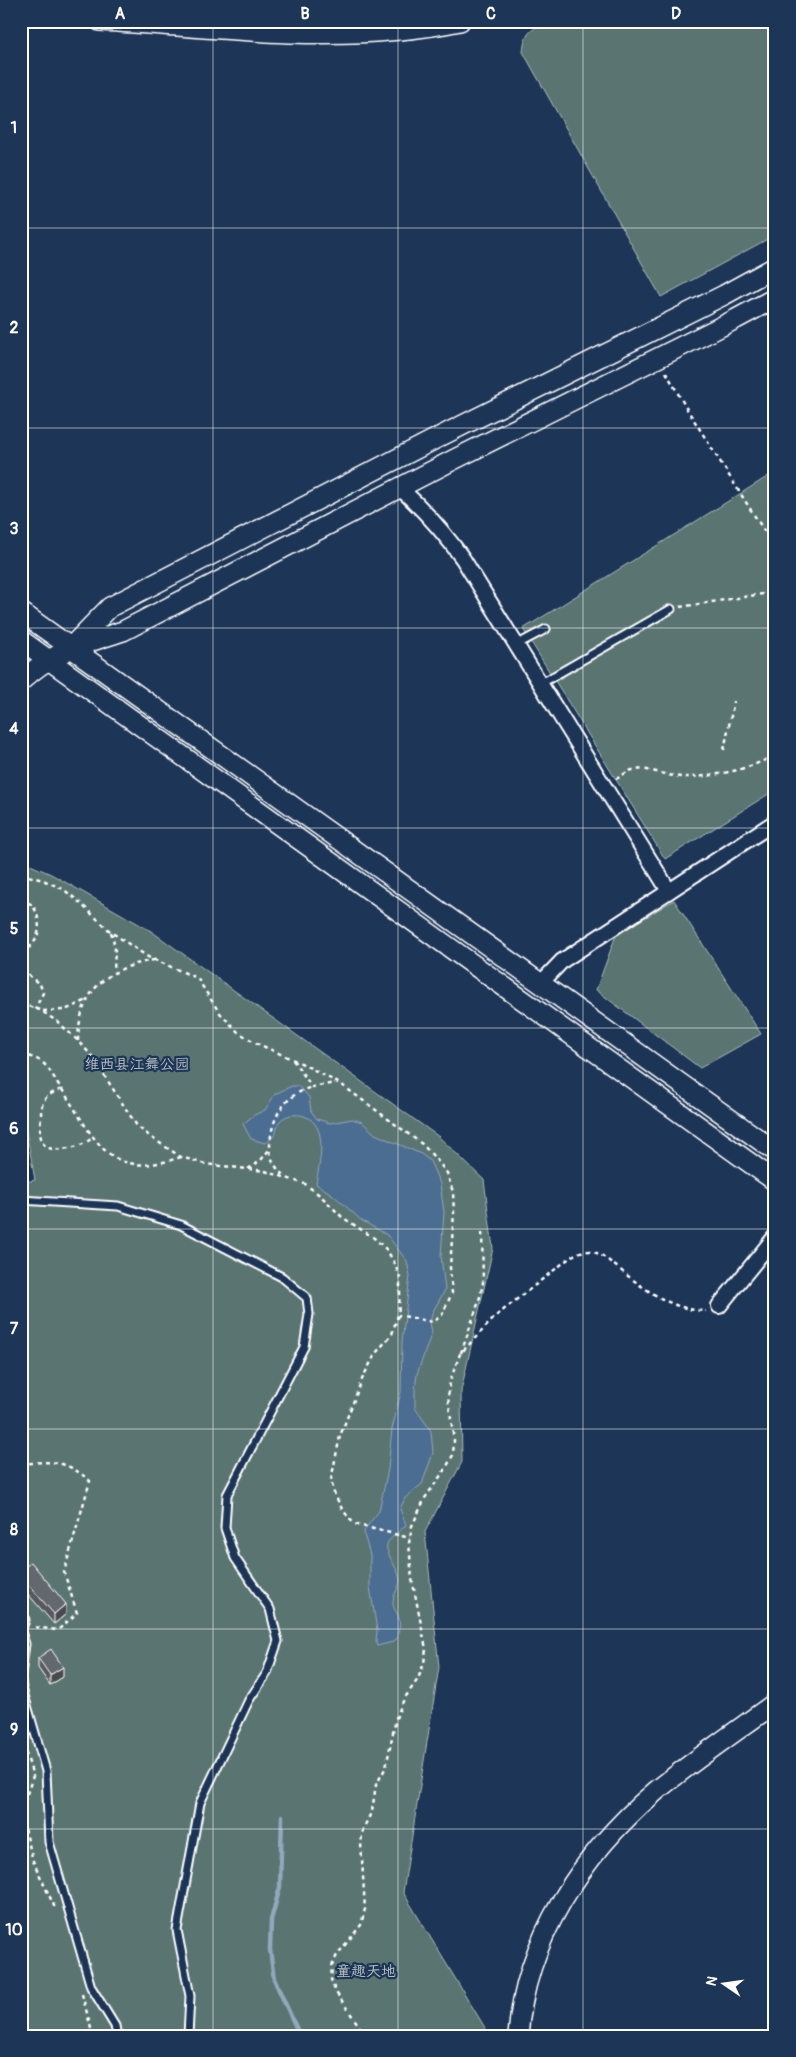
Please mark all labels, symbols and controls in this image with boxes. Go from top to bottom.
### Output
text: A [115,4,126,24]
text: B [300,4,310,24]
text: C [486,4,496,24]
text: D [671,4,681,24]
text: 1 [11,118,17,138]
text: 2 [10,318,19,338]
text: 3 [10,519,19,539]
text: 4 [9,719,19,739]
text: 5 [10,919,19,939]
park label: 维西县江舞公园 [84,1055,190,1074]
text: 6 [9,1119,19,1139]
text: 7 [10,1319,19,1339]
text: 8 [10,1520,18,1540]
text: 9 [10,1720,18,1740]
text: 10 [5,1920,23,1940]
north arrow [698,1960,748,2010]
park label: 童趣天地 [336,1962,396,1981]
text: N [702,1975,721,1988]

